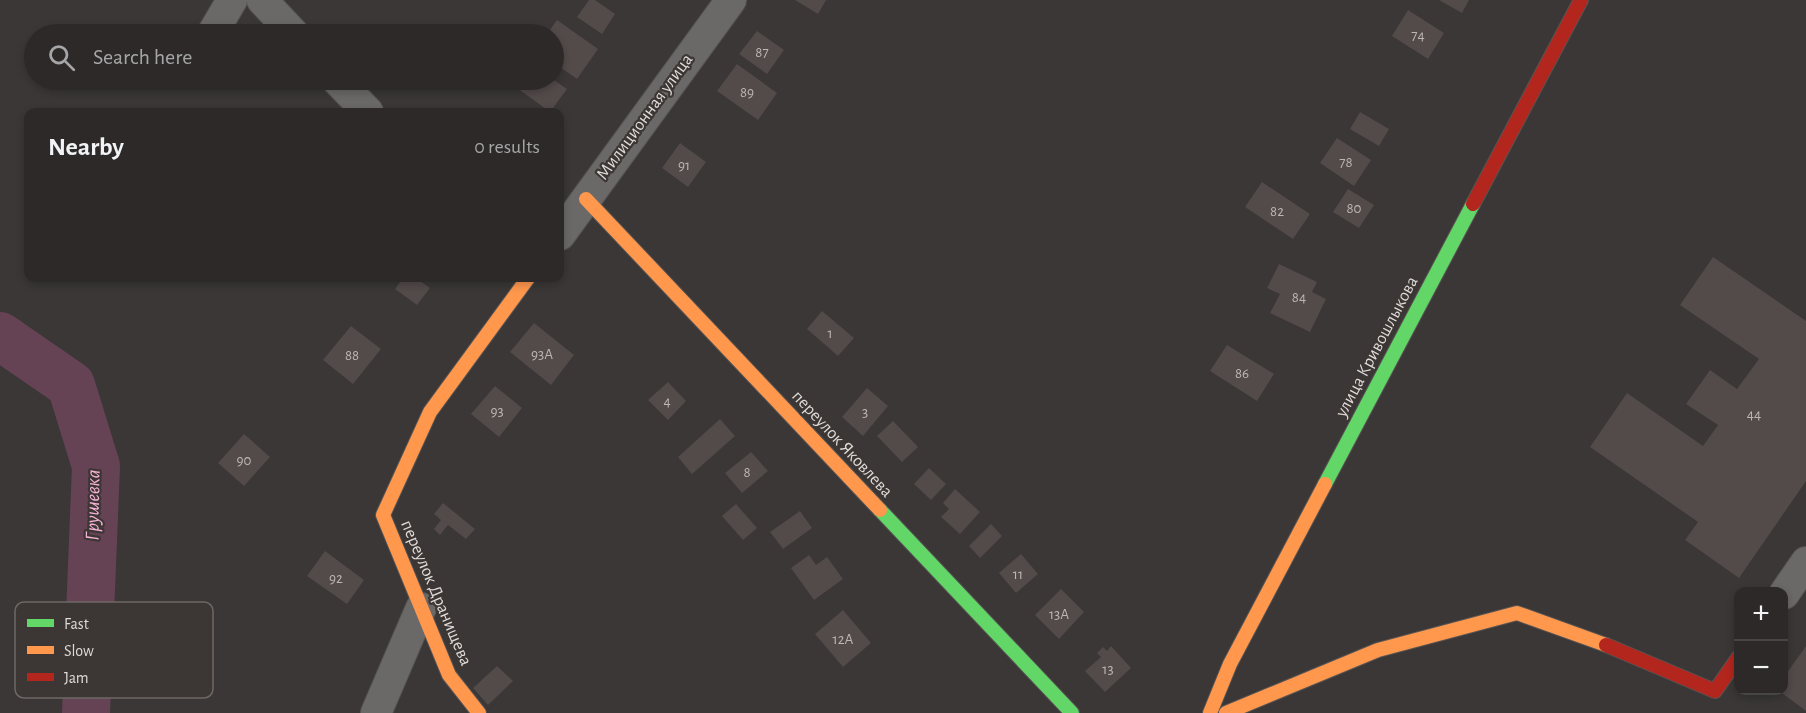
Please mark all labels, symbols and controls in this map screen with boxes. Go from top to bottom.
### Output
search box [24,24,564,90]
house number: 74 [1411,28,1425,43]
icon: search [45,41,78,74]
house number: 87 [755,45,769,60]
text: Search here [93,46,192,68]
street label: Милиционная улица [593,51,697,183]
house number: 89 [740,85,754,100]
text: Nearby [48,134,124,160]
text: 0 results [474,137,540,157]
house number: 78 [1339,155,1353,170]
house number: 91 [678,158,690,173]
house number: 80 [1346,201,1362,216]
house number: 82 [1270,204,1284,219]
street label: улица Кривошлыкова [1332,274,1422,421]
house number: 84 [1292,290,1306,305]
house number: 1 [827,326,833,341]
house number: 93А [531,347,553,362]
house number: 88 [345,348,359,363]
house number: 86 [1235,366,1249,381]
street label: переулок Яковлева [788,387,896,501]
house number: 4 [663,394,671,409]
house number: 93 [490,404,504,419]
house number: 3 [862,405,868,420]
house number: 44 [1747,407,1761,422]
house number: 90 [237,453,252,468]
house number: 8 [743,465,751,480]
water label: Грушевка [82,469,104,541]
street label: переулок Дранищева [397,518,475,668]
house number: 11 [1013,567,1023,582]
house number: 92 [329,571,343,586]
map controls [1734,587,1788,695]
button: + [1734,587,1788,641]
legend [15,602,213,698]
house number: 13А [1049,607,1069,622]
text: Fast [64,616,89,632]
house number: 12А [833,632,854,647]
button: − [1734,641,1788,695]
text: Slow [64,643,94,659]
house number: 13 [1102,662,1114,677]
text: Jam [64,670,89,686]

